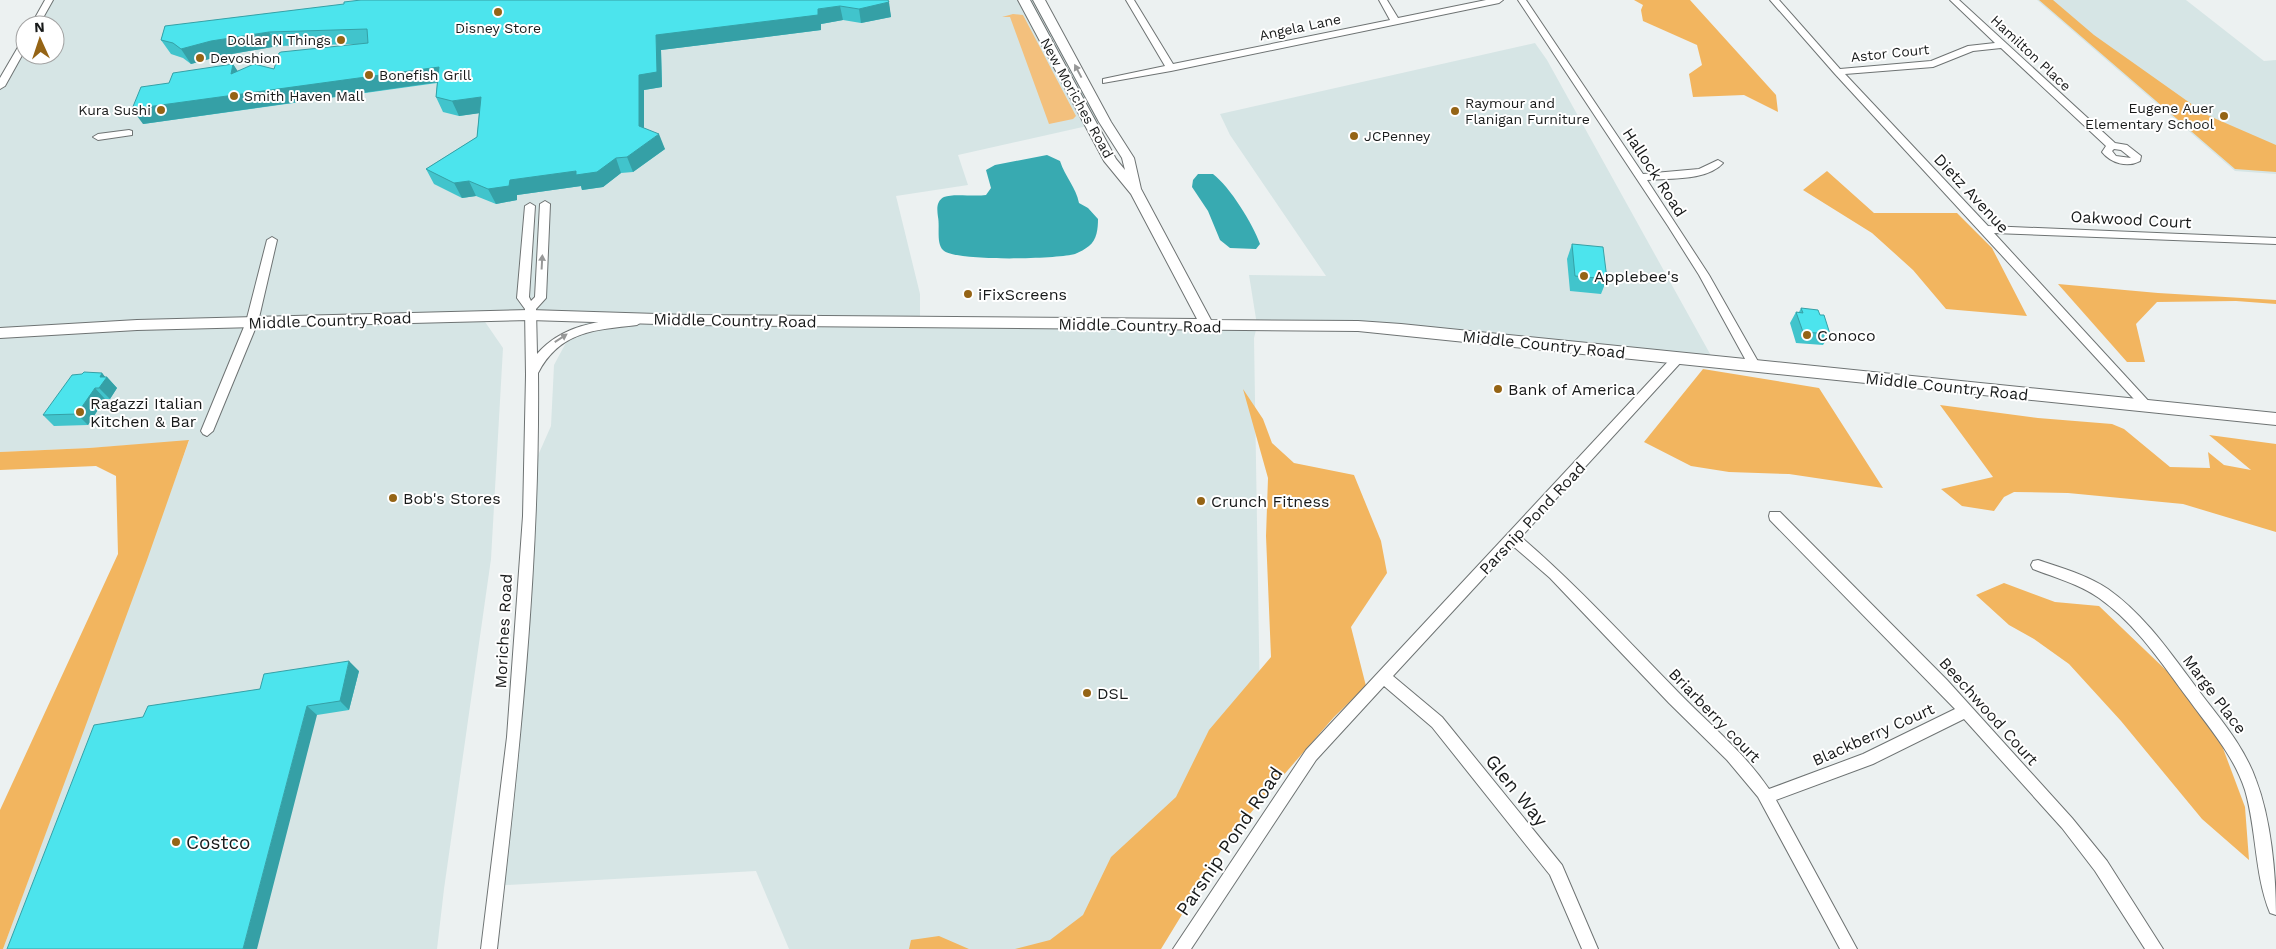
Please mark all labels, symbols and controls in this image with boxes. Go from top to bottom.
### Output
marker: Disney Store [492,6,504,18]
street label: Angela Lane [1258,11,1342,43]
street label: Hamilton Place [1988,12,2074,94]
north arrow [15,15,65,65]
text: N [34,19,45,35]
place label: Disney Store [455,20,541,36]
place label: Dollar N Things [227,32,331,48]
marker: Dollar N Things [335,34,347,46]
street label: New Moriches Road [1037,35,1117,161]
street label: Astor Court [1850,41,1930,65]
place label: Devoshion [210,50,281,66]
marker: Devoshion [194,52,206,64]
one-way arrow [1073,64,1082,77]
place label: Bonefish Grill [379,67,472,83]
marker: Bonefish Grill [363,69,375,81]
place label: Smith Haven Mall [244,88,365,104]
marker: Smith Haven Mall [228,90,240,102]
place label: Raymour and Flanigan Furniture [1465,95,1590,127]
place label: Eugene Auer Elementary School [2085,100,2215,132]
place label: Kura Sushi [78,102,151,118]
marker: Kura Sushi [155,104,167,116]
marker: Raymour and Flanigan Furniture [1449,105,1461,117]
marker: Eugene Auer Elementary School [2218,110,2230,122]
street label: Hallock Road [1619,124,1690,220]
place label: JCPenney [1364,128,1431,144]
marker: JCPenney [1348,130,1360,142]
street label: Dietz Avenue [1930,150,2013,237]
street label: Oakwood Court [2070,207,2192,232]
one-way arrow [538,254,546,270]
place label: Applebee's [1594,267,1679,286]
marker: Applebee's [1578,270,1590,282]
place label: iFixScreens [978,285,1067,304]
marker: iFixScreens [962,288,974,300]
street label: Middle Country Road [248,308,412,333]
street label: Middle Country Road [653,310,817,331]
street label: Middle Country Road [1058,315,1222,336]
place label: Conoco [1817,326,1876,345]
street label: Middle Country Road [1462,327,1626,362]
marker: Conoco [1801,329,1813,341]
one-way arrow [554,334,568,343]
street label: Middle Country Road [1865,369,2029,404]
place label: Bank of America [1508,380,1635,399]
marker: Bank of America [1492,383,1504,395]
place label: Ragazzi Italian Kitchen & Bar [90,394,203,431]
marker: Ragazzi Italian Kitchen & Bar [74,406,86,418]
street label: Parsnip Pond Road [1475,458,1589,578]
place label: Bob's Stores [403,489,501,508]
marker: Bob's Stores [387,492,399,504]
place label: Crunch Fitness [1211,492,1329,511]
marker: Crunch Fitness [1195,495,1207,507]
street label: Moriches Road [491,573,516,689]
street label: Marge Place [2179,651,2250,737]
street label: Beechwood Court [1935,653,2042,769]
street label: Briarberry court [1665,664,1765,767]
place label: DSL [1097,684,1129,703]
marker: DSL [1081,687,1093,699]
street label: Blackberry Court [1809,699,1937,770]
street label: Glen Way [1481,750,1553,831]
street label: Parsnip Pond Road [1171,763,1288,920]
place label: Costco [186,831,250,854]
marker: Costco [170,836,182,848]

